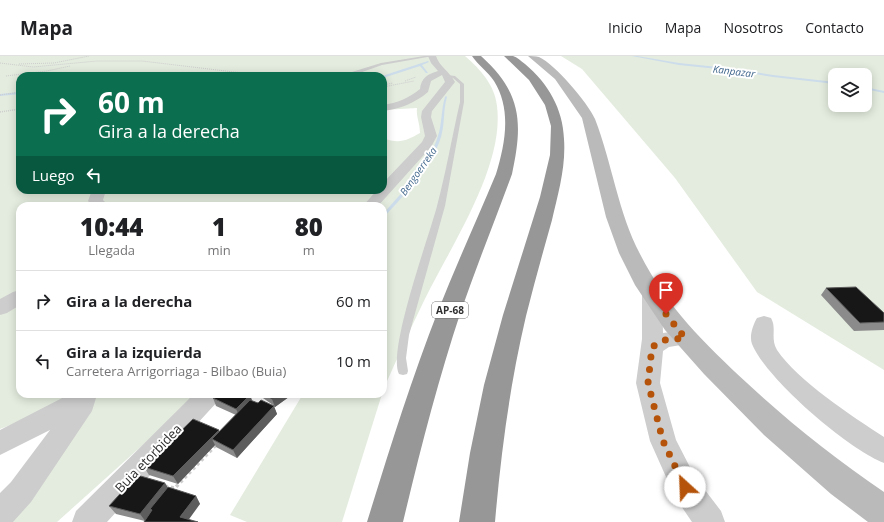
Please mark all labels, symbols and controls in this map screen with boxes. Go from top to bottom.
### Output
text: Mapa [20,15,73,41]
text: Inicio [608,18,643,37]
text: Mapa [665,18,701,37]
text: Nosotros [723,18,783,37]
text: Contacto [805,18,864,37]
water label: Kanpazar [712,61,757,81]
map controls [828,68,872,112]
button: layers [828,68,872,112]
text: 60 m [98,83,165,121]
icon: right [32,88,84,140]
text: Gira a la derecha [98,119,240,143]
water label: Bengoerreka [396,144,440,198]
icon: left [83,164,105,186]
text: Luego [32,165,75,185]
text: 10:44 [80,210,143,243]
text: 1 [212,210,226,243]
text: 80 [295,210,323,243]
text: Llegada [88,241,135,259]
text: min [207,241,231,259]
text: m [303,241,315,259]
pin [649,273,683,314]
icon: arrive [655,279,677,301]
icon: right [32,290,54,312]
text: Gira a la derecha [66,291,192,311]
text: 60 m [336,291,371,311]
road number: AP-68 [432,302,468,318]
text: Gira a la izquierda [66,342,202,362]
icon: left [32,350,54,372]
text: 10 m [336,351,371,371]
text: Carretera Arrigorriaga - Bilbao (Buia) [66,362,286,380]
street label: Buia etorbidea [111,420,185,496]
position arrow [664,466,706,508]

